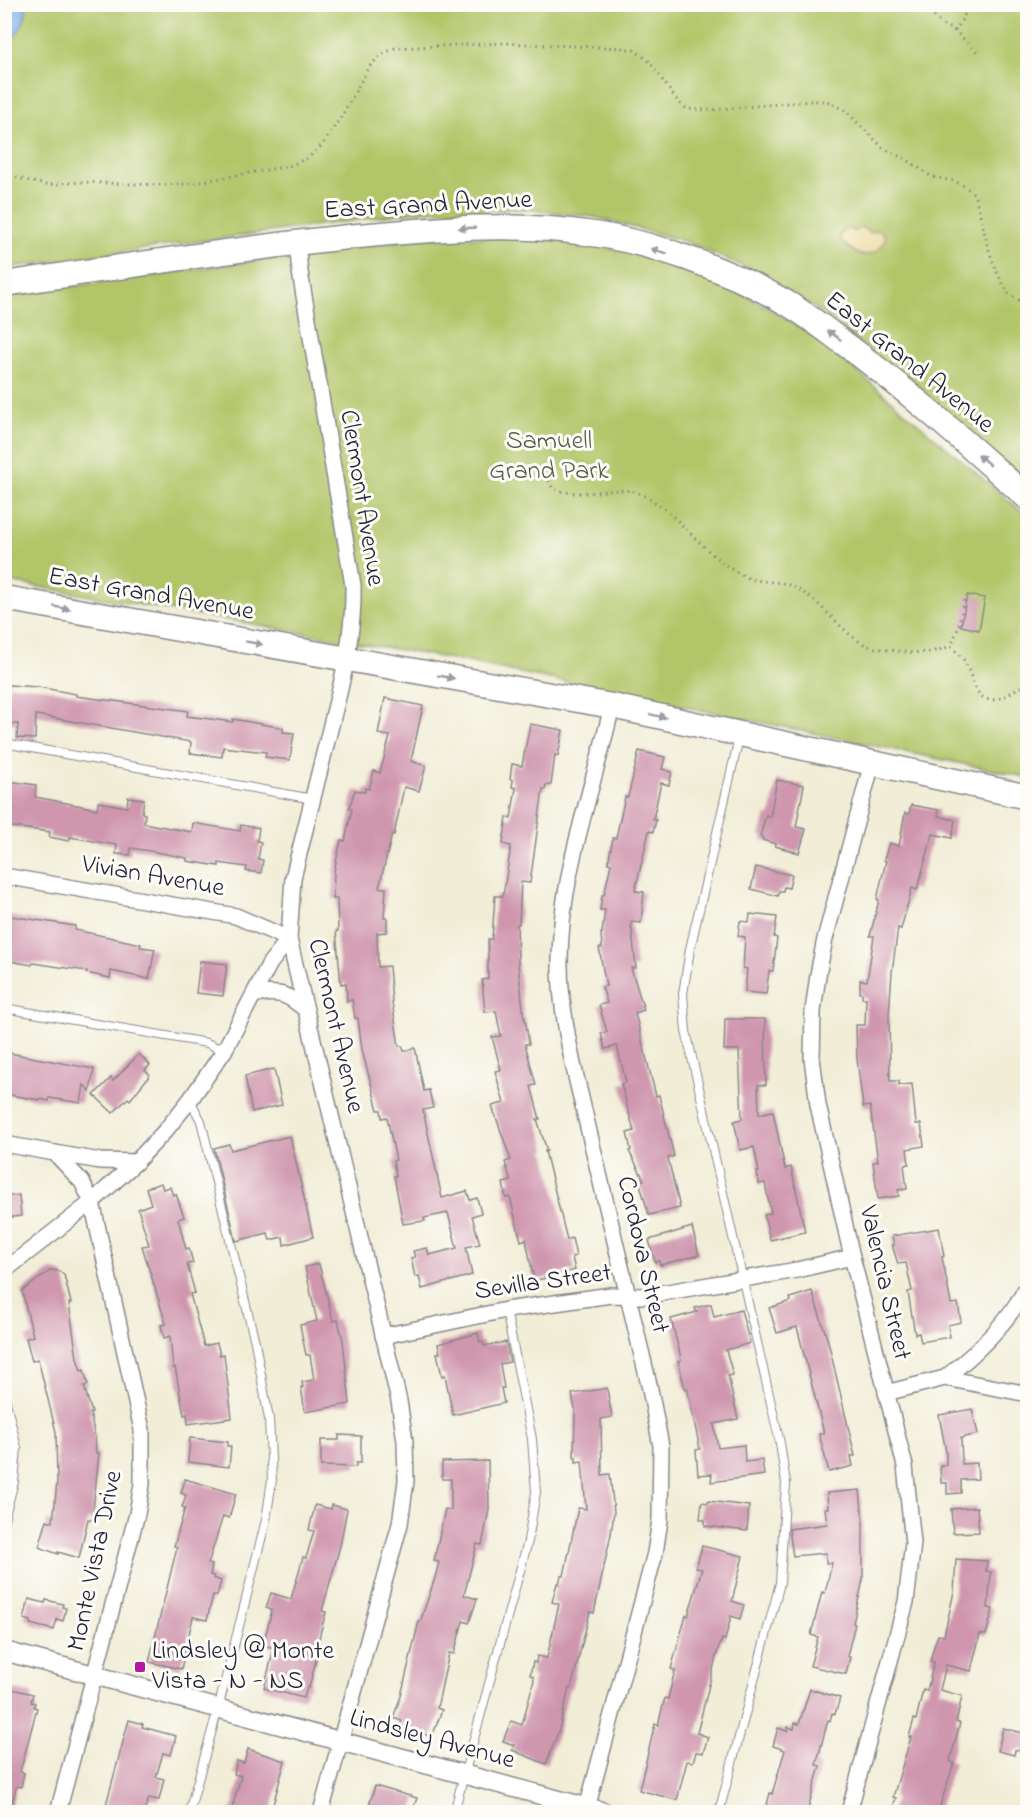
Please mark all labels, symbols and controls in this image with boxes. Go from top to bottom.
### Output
street label: East Grand Avenue [323,182,533,230]
one-way arrow [458,223,477,233]
one-way arrow [650,246,668,255]
street label: East Grand Avenue [816,283,1002,444]
one-way arrow [826,330,841,342]
street label: Clermont Avenue [328,407,394,589]
park label: Samuell Grand Park [489,423,609,491]
one-way arrow [976,453,991,467]
street label: East Grand Avenue [45,558,257,632]
one-way arrow [53,604,72,613]
one-way arrow [245,639,264,648]
one-way arrow [437,673,456,682]
one-way arrow [649,711,668,721]
street label: Vivian Avenue [78,846,228,908]
street label: Clermont Avenue [296,935,374,1117]
street label: Cordova Street [605,1173,679,1338]
street label: Valencia Street [848,1201,920,1364]
street label: Sevilla Street [472,1255,614,1311]
street label: Monte Vista Drive [58,1467,134,1655]
place label: Lindsley @ Monte Vista - N - NS [151,1633,334,1701]
marker: Lindsley @ Monte Vista - N - NS [133,1660,147,1674]
street label: Lindsley Avenue [345,1700,519,1780]

